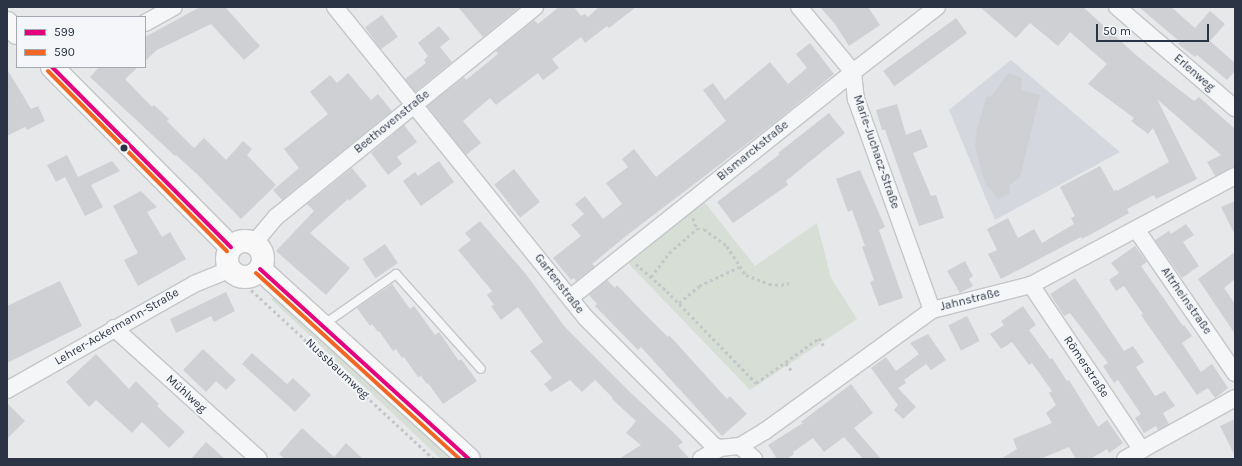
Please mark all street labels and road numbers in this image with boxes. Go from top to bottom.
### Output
street label: Erlenweg [1171,51,1217,95]
street label: Beethovenstraße [351,87,433,157]
street label: Marie-Juchacz-Straße [850,93,902,211]
street label: Bismarckstraße [714,118,792,184]
street label: Gartenstraße [531,251,587,317]
street label: Altrheinstraße [1158,265,1214,337]
street label: Lehrer-Ackermann-Straße [52,285,182,369]
street label: Jahnstraße [939,286,1001,314]
street label: Römerstraße [1060,334,1112,400]
street label: Nussbaumweg [302,336,372,402]
street label: Mühlweg [163,372,209,416]

